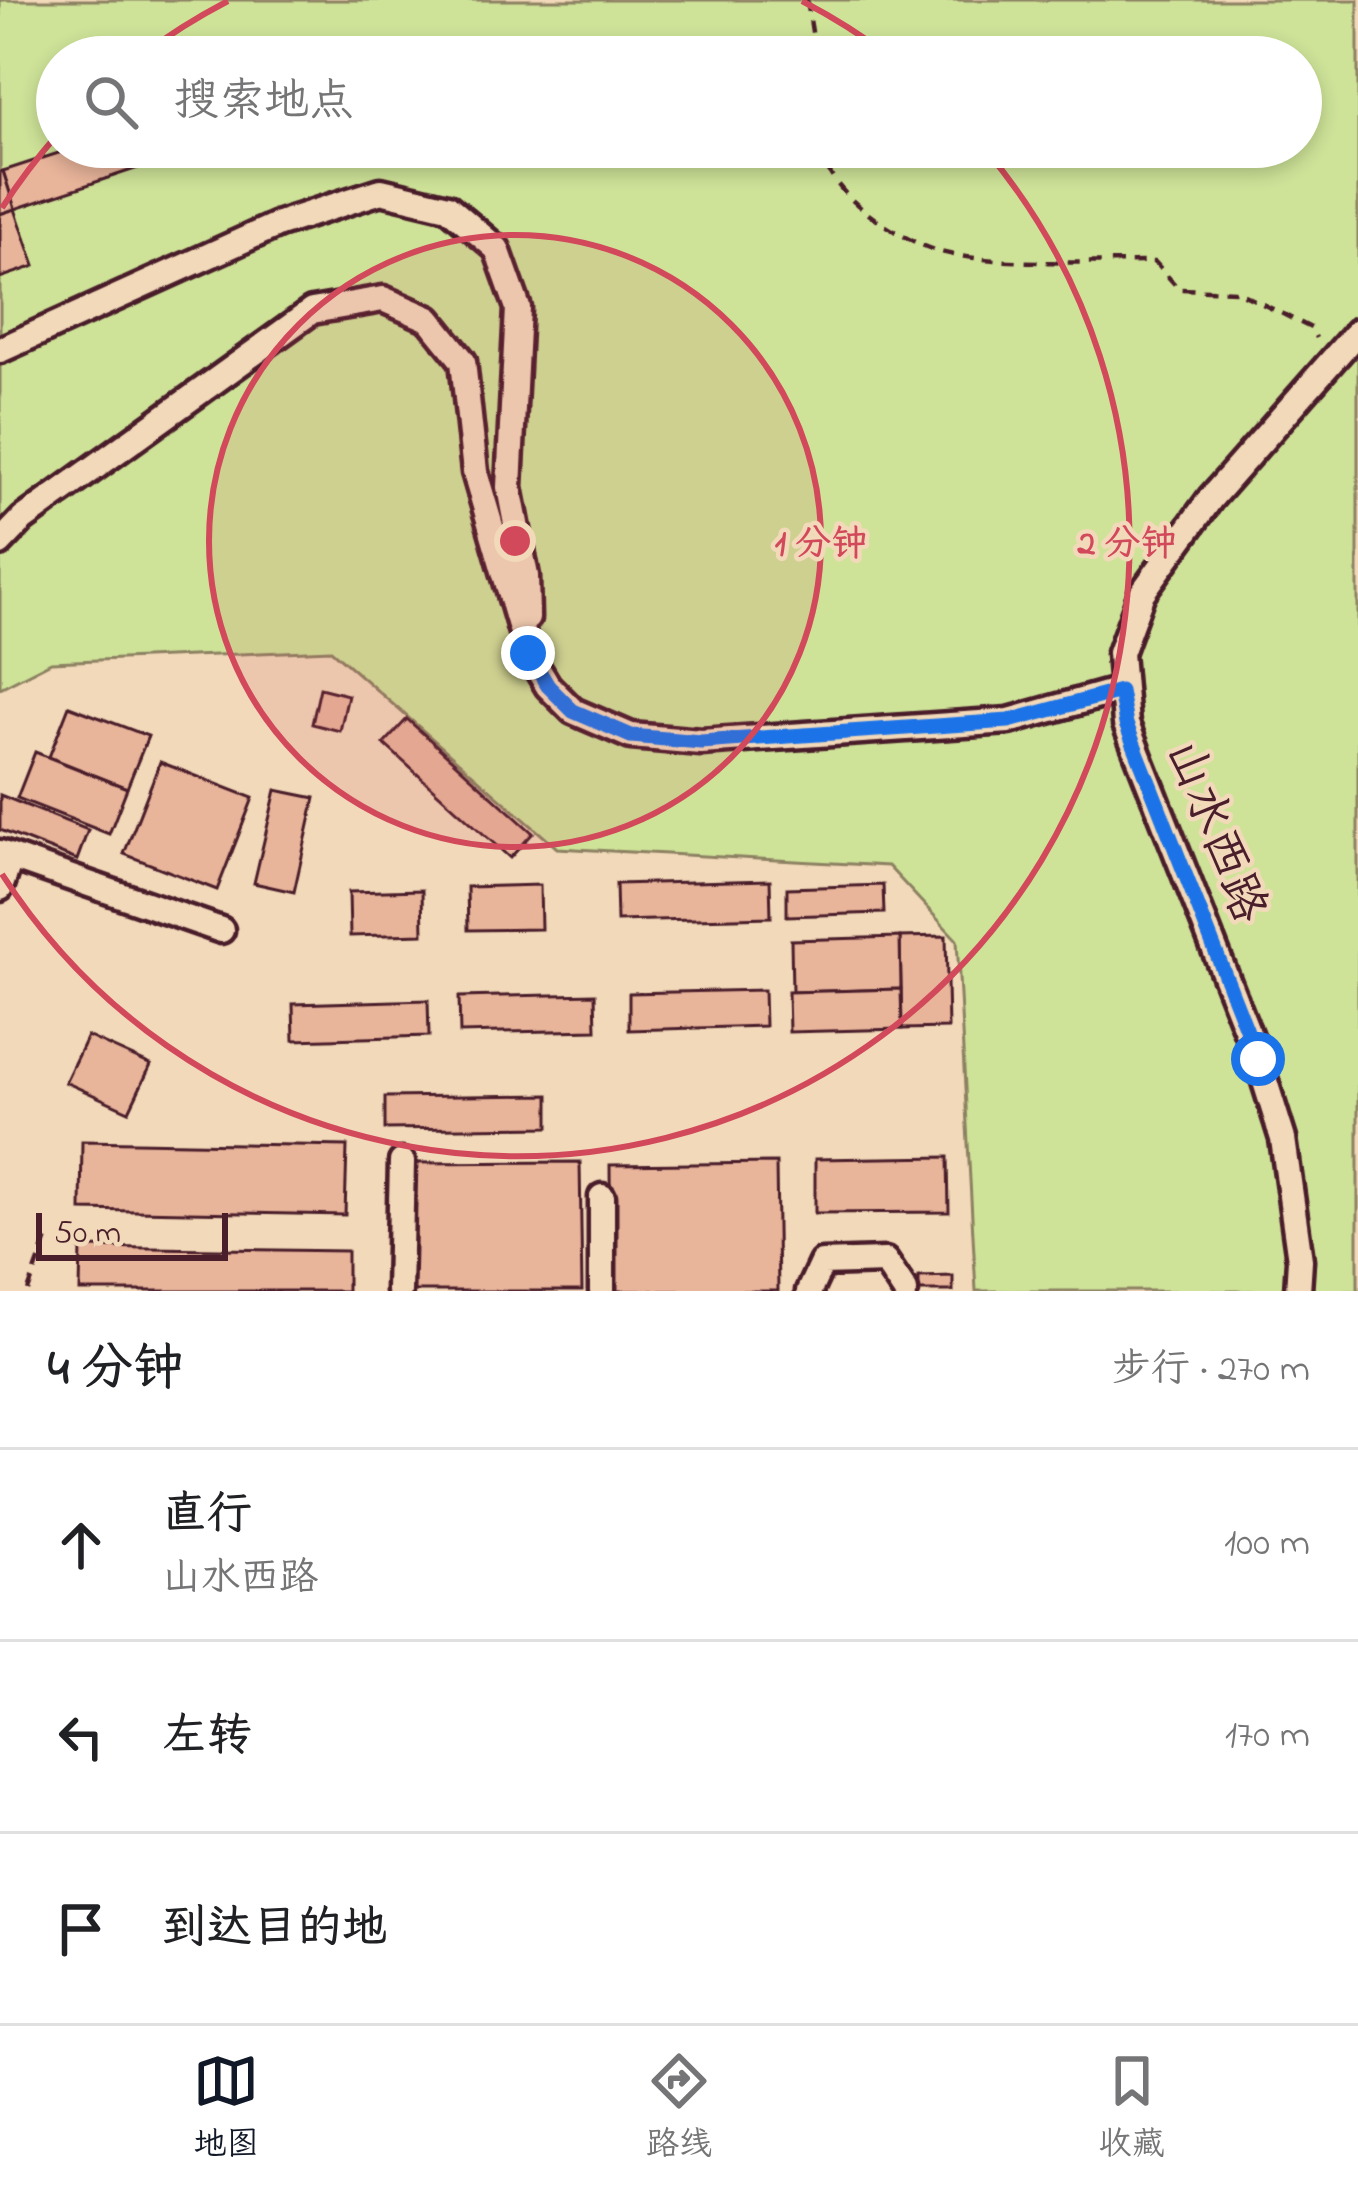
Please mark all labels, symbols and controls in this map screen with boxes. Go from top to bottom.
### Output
search box [36,36,1322,168]
icon: search [78,69,144,135]
text: 搜索地点 [174,70,354,136]
text: 1 分钟 [775,519,867,572]
text: 2 分钟 [1077,519,1176,572]
centre of rings [494,520,536,562]
route end [501,626,555,680]
street label: 山水西路 [1146,730,1282,934]
route start [1231,1032,1285,1086]
scale bar [36,1207,228,1260]
text: 50 m [54,1210,121,1258]
text: 4 分钟 [48,1333,184,1408]
text: 步行 · 270 m [1112,1342,1310,1399]
text: 直行 [162,1483,252,1549]
icon: ahead [48,1512,114,1578]
text: 100 m [1224,1516,1310,1573]
text: 山水西路 [162,1551,318,1608]
icon: left [48,1704,114,1770]
text: 左转 [162,1705,252,1771]
text: 170 m [1225,1708,1310,1765]
icon: arrive [48,1896,114,1962]
text: 到达目的地 [162,1897,387,1963]
tab: 地图 [193,2048,259,2170]
tab: 路线 [646,2048,712,2170]
tab: 收藏 [1099,2048,1165,2170]

